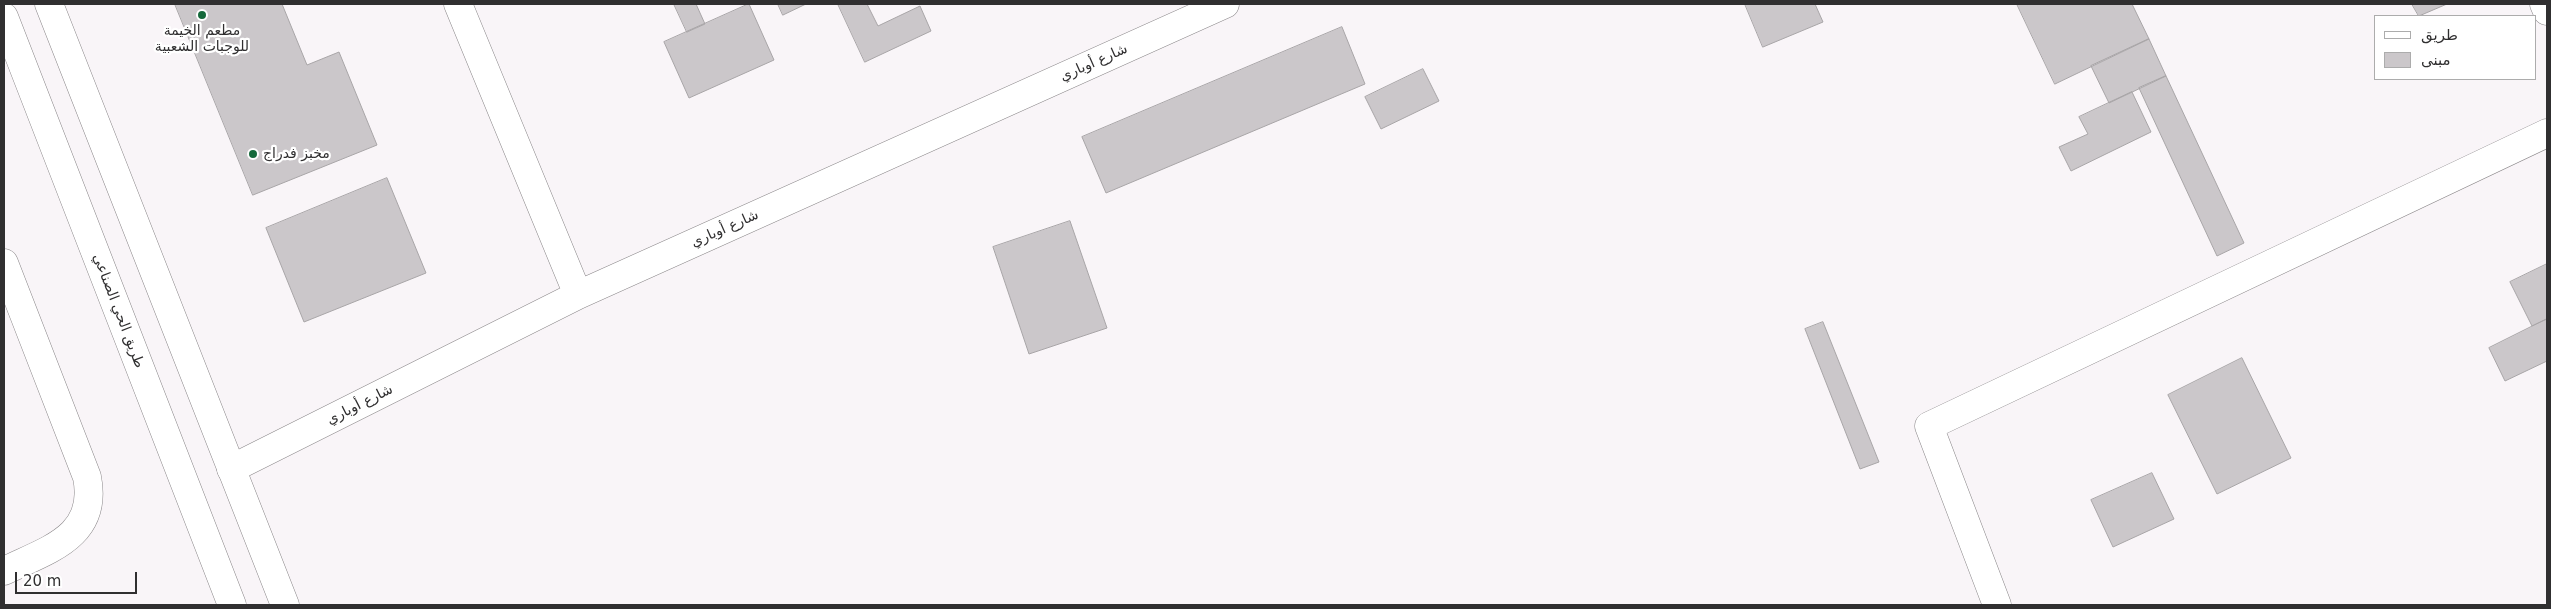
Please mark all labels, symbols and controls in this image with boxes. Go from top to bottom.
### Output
marker: مطعم الخيمة للوجبات الشعبية [196,9,208,21]
legend [2374,15,2536,80]
place label: مطعم الخيمة للوجبات الشعبية [155,23,249,56]
text: طريق [2421,26,2458,44]
street label: شارع أوباري [1058,41,1130,85]
text: مبنى [2421,51,2451,69]
place label: مخبز فدراج [263,146,330,162]
marker: مخبز فدراج [247,148,259,160]
street label: شارع أوباري [689,207,761,251]
street label: طريق الحي الصناعي [88,252,148,370]
street label: شارع أوباري [324,381,396,429]
scale bar [18,562,140,594]
text: 20 m [23,572,61,590]

